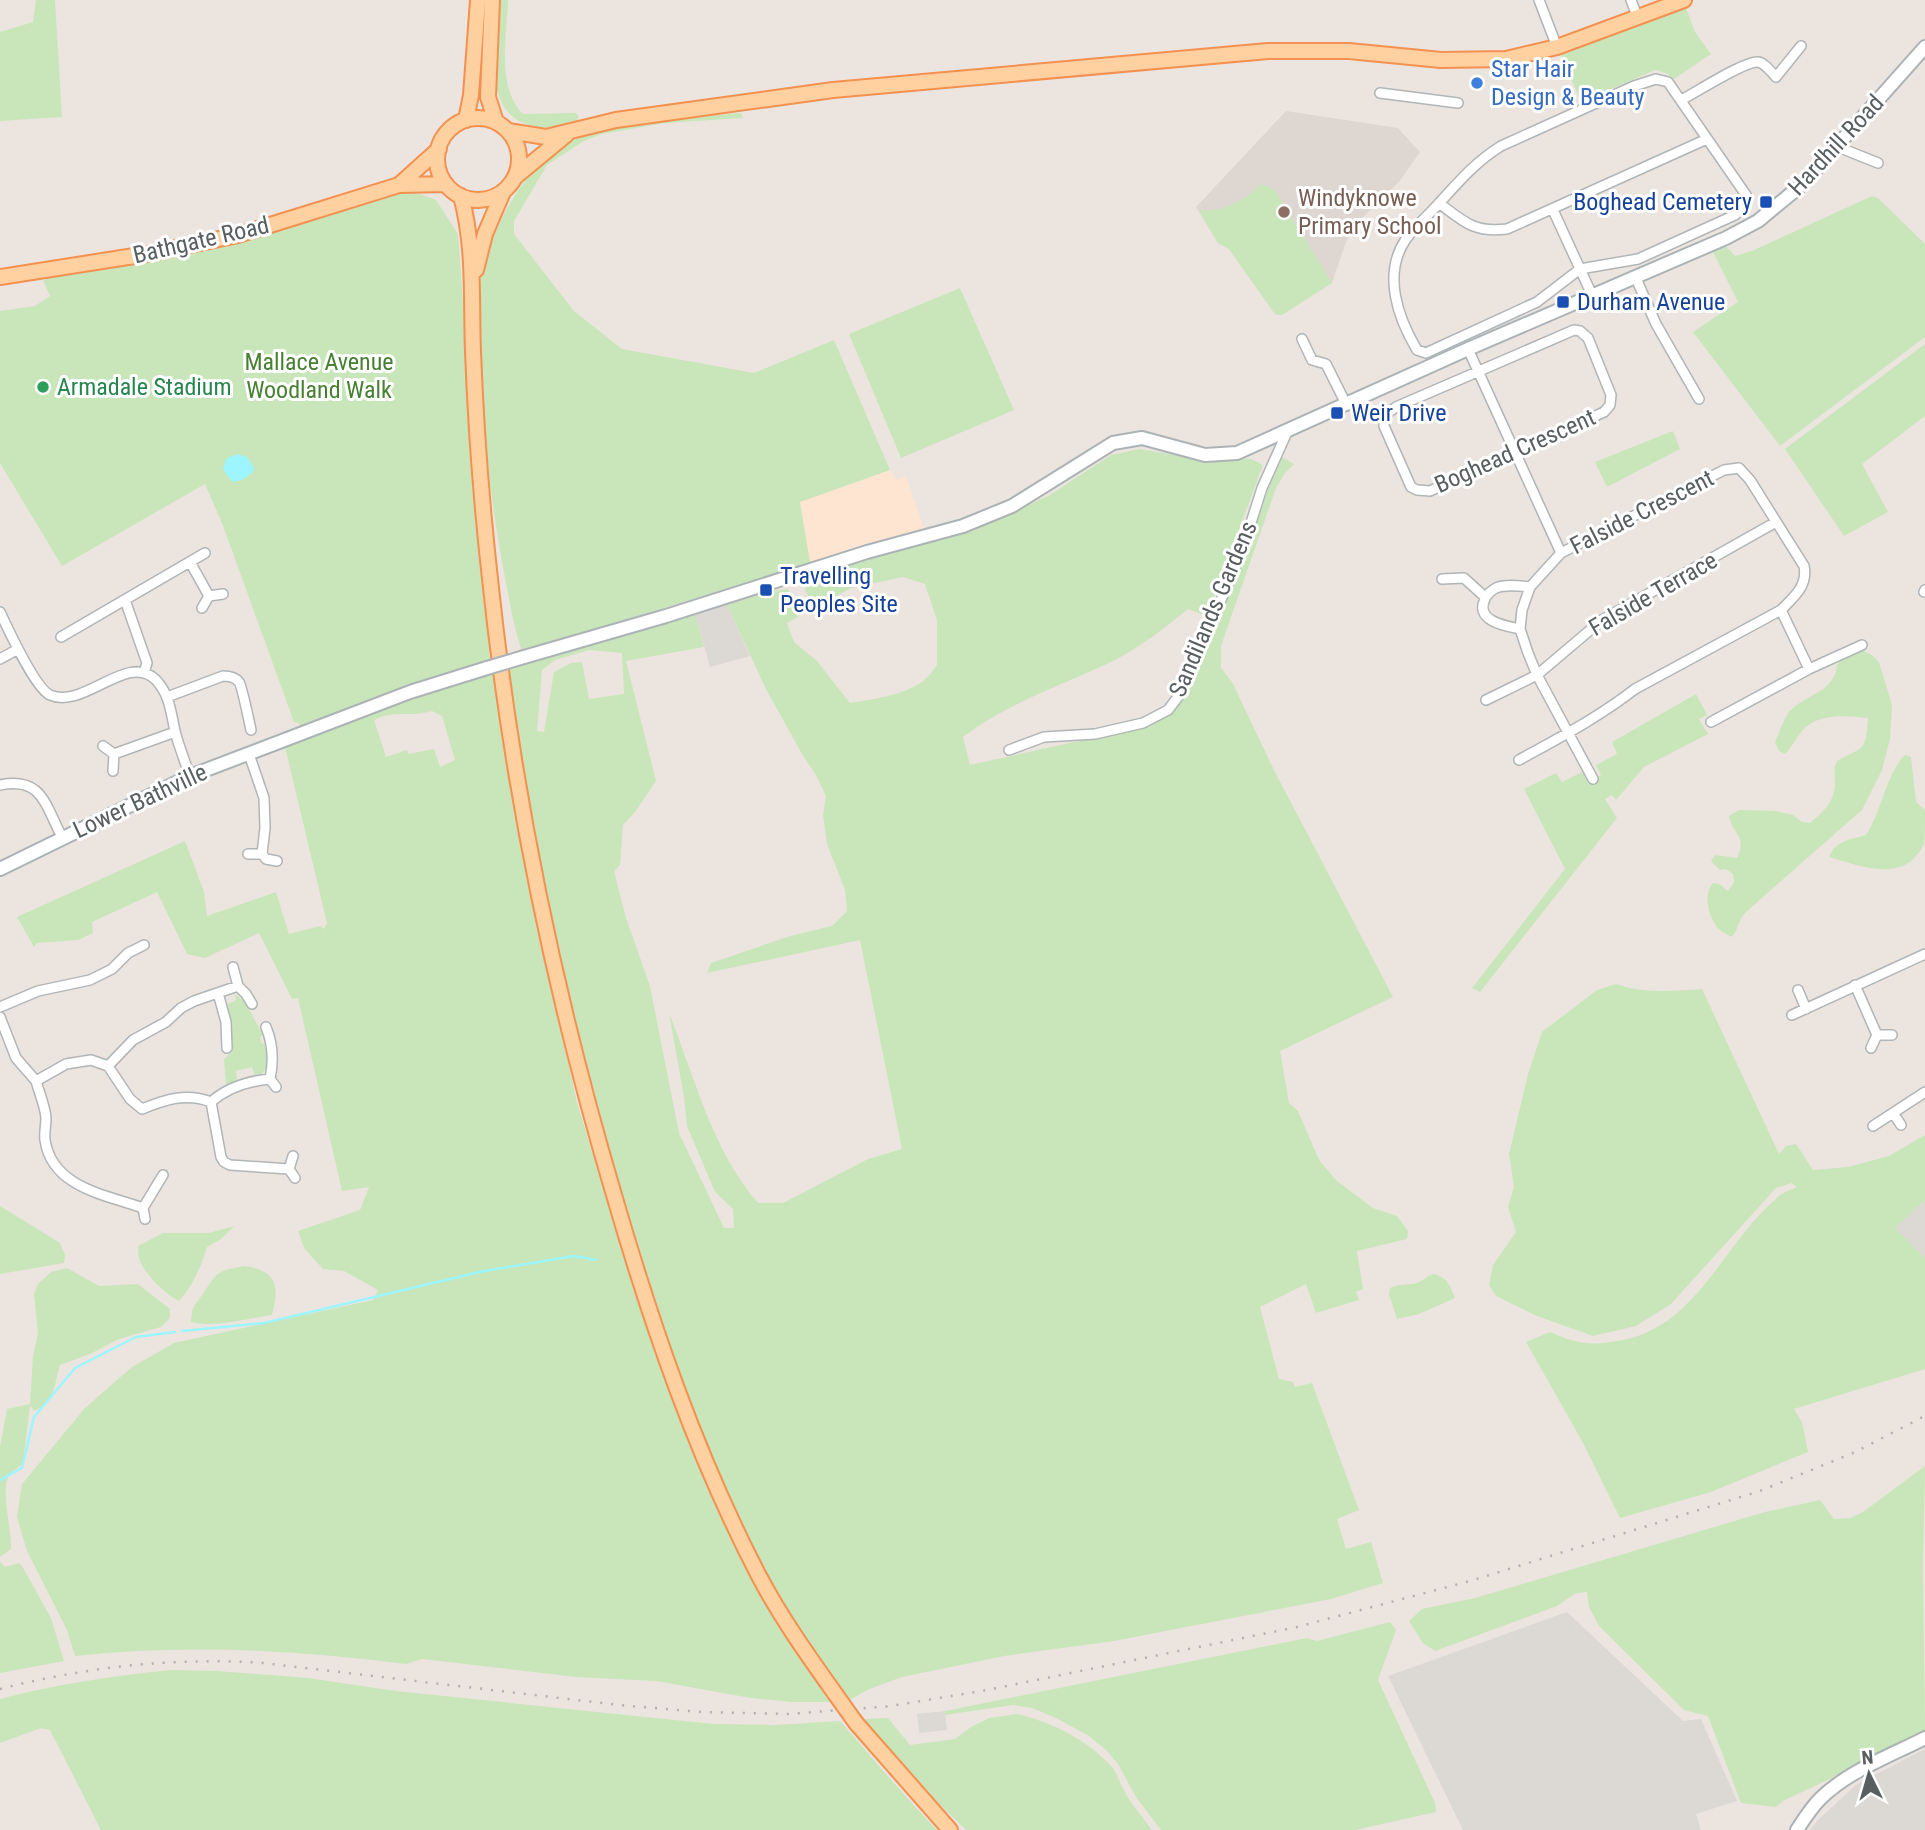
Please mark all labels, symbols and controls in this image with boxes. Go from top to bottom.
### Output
place label: Star Hair Design & Beauty [1491,55,1644,111]
marker: Star Hair Design & Beauty [1469,75,1485,91]
street label: Hardhill Road [1782,89,1890,201]
place label: Windyknowe Primary School [1298,184,1441,240]
place label: Boghead Cemetery [1573,188,1752,216]
marker: Boghead Cemetery [1758,194,1774,210]
marker: Windyknowe Primary School [1276,204,1292,220]
street label: Bathgate Road [130,211,272,269]
place label: Durham Avenue [1577,288,1725,316]
marker: Durham Avenue [1555,294,1571,310]
park label: Mallace Avenue Woodland Walk [244,348,394,404]
place label: Armadale Stadium [57,373,232,401]
marker: Armadale Stadium [35,379,51,395]
place label: Weir Drive [1351,399,1446,427]
street label: Boghead Crescent [1430,403,1600,499]
marker: Weir Drive [1329,405,1345,421]
street label: Falside Crescent [1566,464,1718,560]
street label: Sandilands Gardens [1163,517,1263,701]
street label: Falside Terrace [1584,546,1722,642]
place label: Travelling Peoples Site [780,562,898,618]
marker: Travelling Peoples Site [758,582,774,598]
street label: Lower Bathville [69,758,211,844]
north arrow [1834,1739,1904,1809]
text: N [1861,1746,1874,1770]

